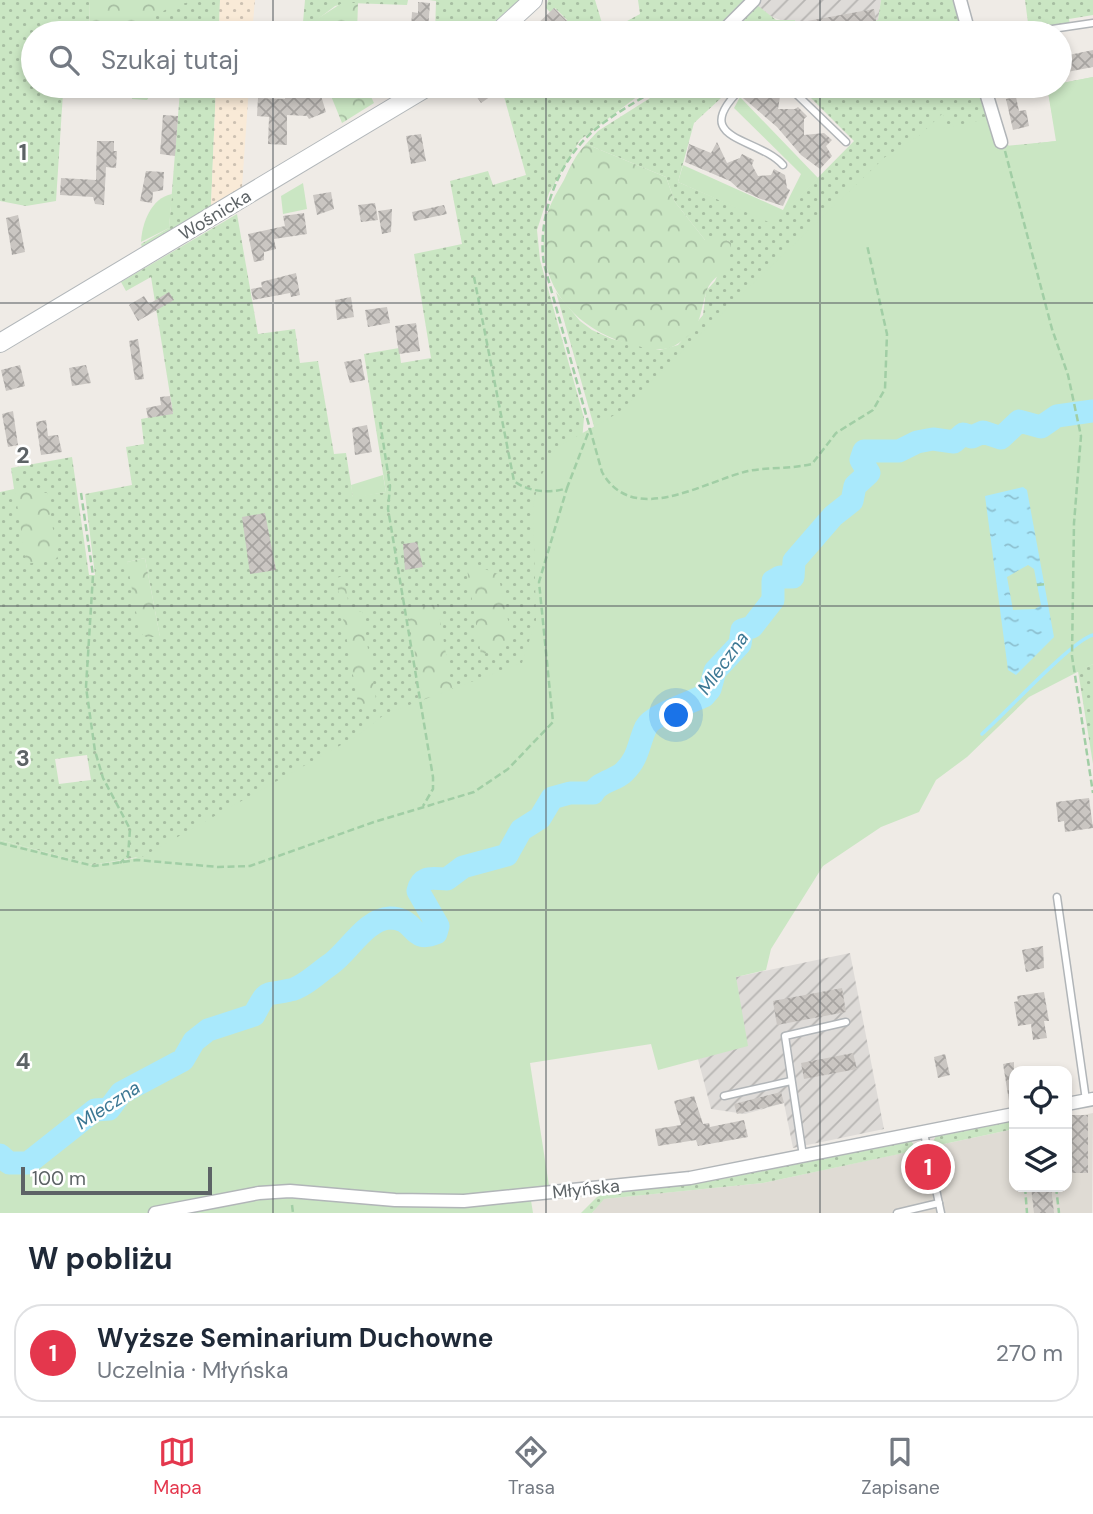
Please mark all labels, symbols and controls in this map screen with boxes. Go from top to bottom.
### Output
search box [21,21,1072,98]
icon: search [45,41,83,79]
text: Szukaj tutaj [101,43,239,77]
text: 1 [19,137,27,167]
street label: Wośnicka [175,184,255,246]
text: 2 [16,440,30,470]
water label: Mleczna [692,626,754,700]
your location [659,698,693,732]
text: 3 [16,743,30,773]
text: 4 [16,1046,31,1076]
map controls [1009,1066,1072,1192]
button: locate [1009,1066,1072,1129]
water label: Mleczna [71,1075,145,1135]
button: layers [1009,1129,1072,1192]
pin: 1 [905,1141,951,1193]
scale bar [21,1164,212,1196]
text: 100 m [32,1166,86,1191]
street label: Młyńska [551,1174,621,1204]
text: W pobliżu [28,1239,173,1278]
text: Wyższe Seminarium Duchowne [97,1321,494,1355]
text: 1 [49,1338,57,1368]
text: 270 m [996,1338,1063,1368]
text: Uczelnia · Młyńska [97,1355,289,1385]
tab: Mapa [153,1433,202,1500]
tab: Trasa [508,1433,555,1500]
tab: Zapisane [861,1433,940,1500]

